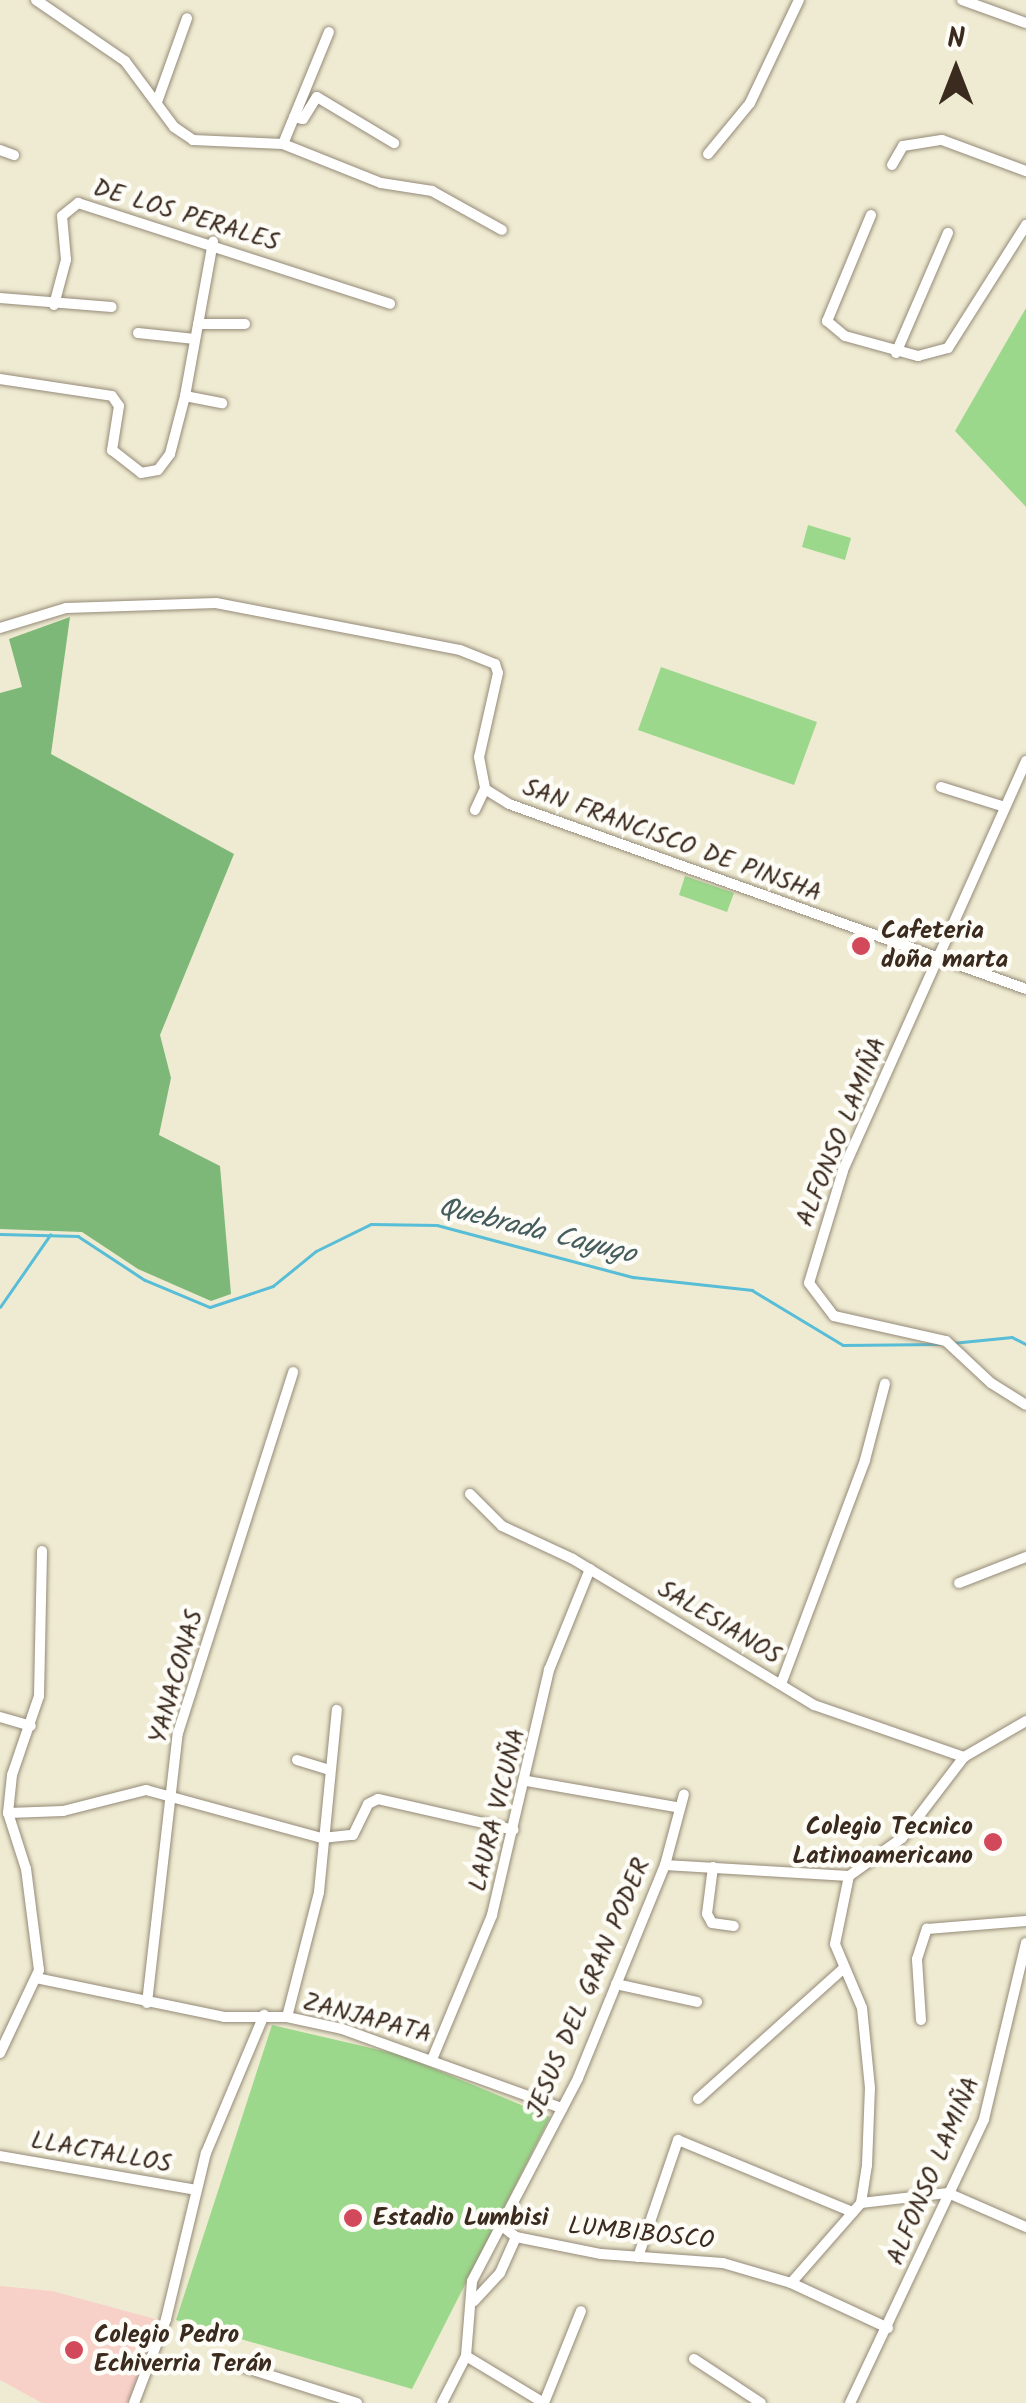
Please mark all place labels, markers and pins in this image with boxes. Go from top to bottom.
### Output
place label: Cafeteria doña marta [881,917,1008,976]
marker: Cafeteria doña marta [850,935,872,957]
place label: Colegio Tecnico Latinoamericano [792,1813,973,1872]
marker: Colegio Tecnico Latinoamericano [982,1831,1004,1853]
place label: Estadio Lumbisi [373,2203,549,2233]
marker: Estadio Lumbisi [342,2207,364,2229]
place label: Colegio Pedro Echiverria Terán [94,2321,272,2380]
marker: Colegio Pedro Echiverria Terán [63,2339,85,2361]

